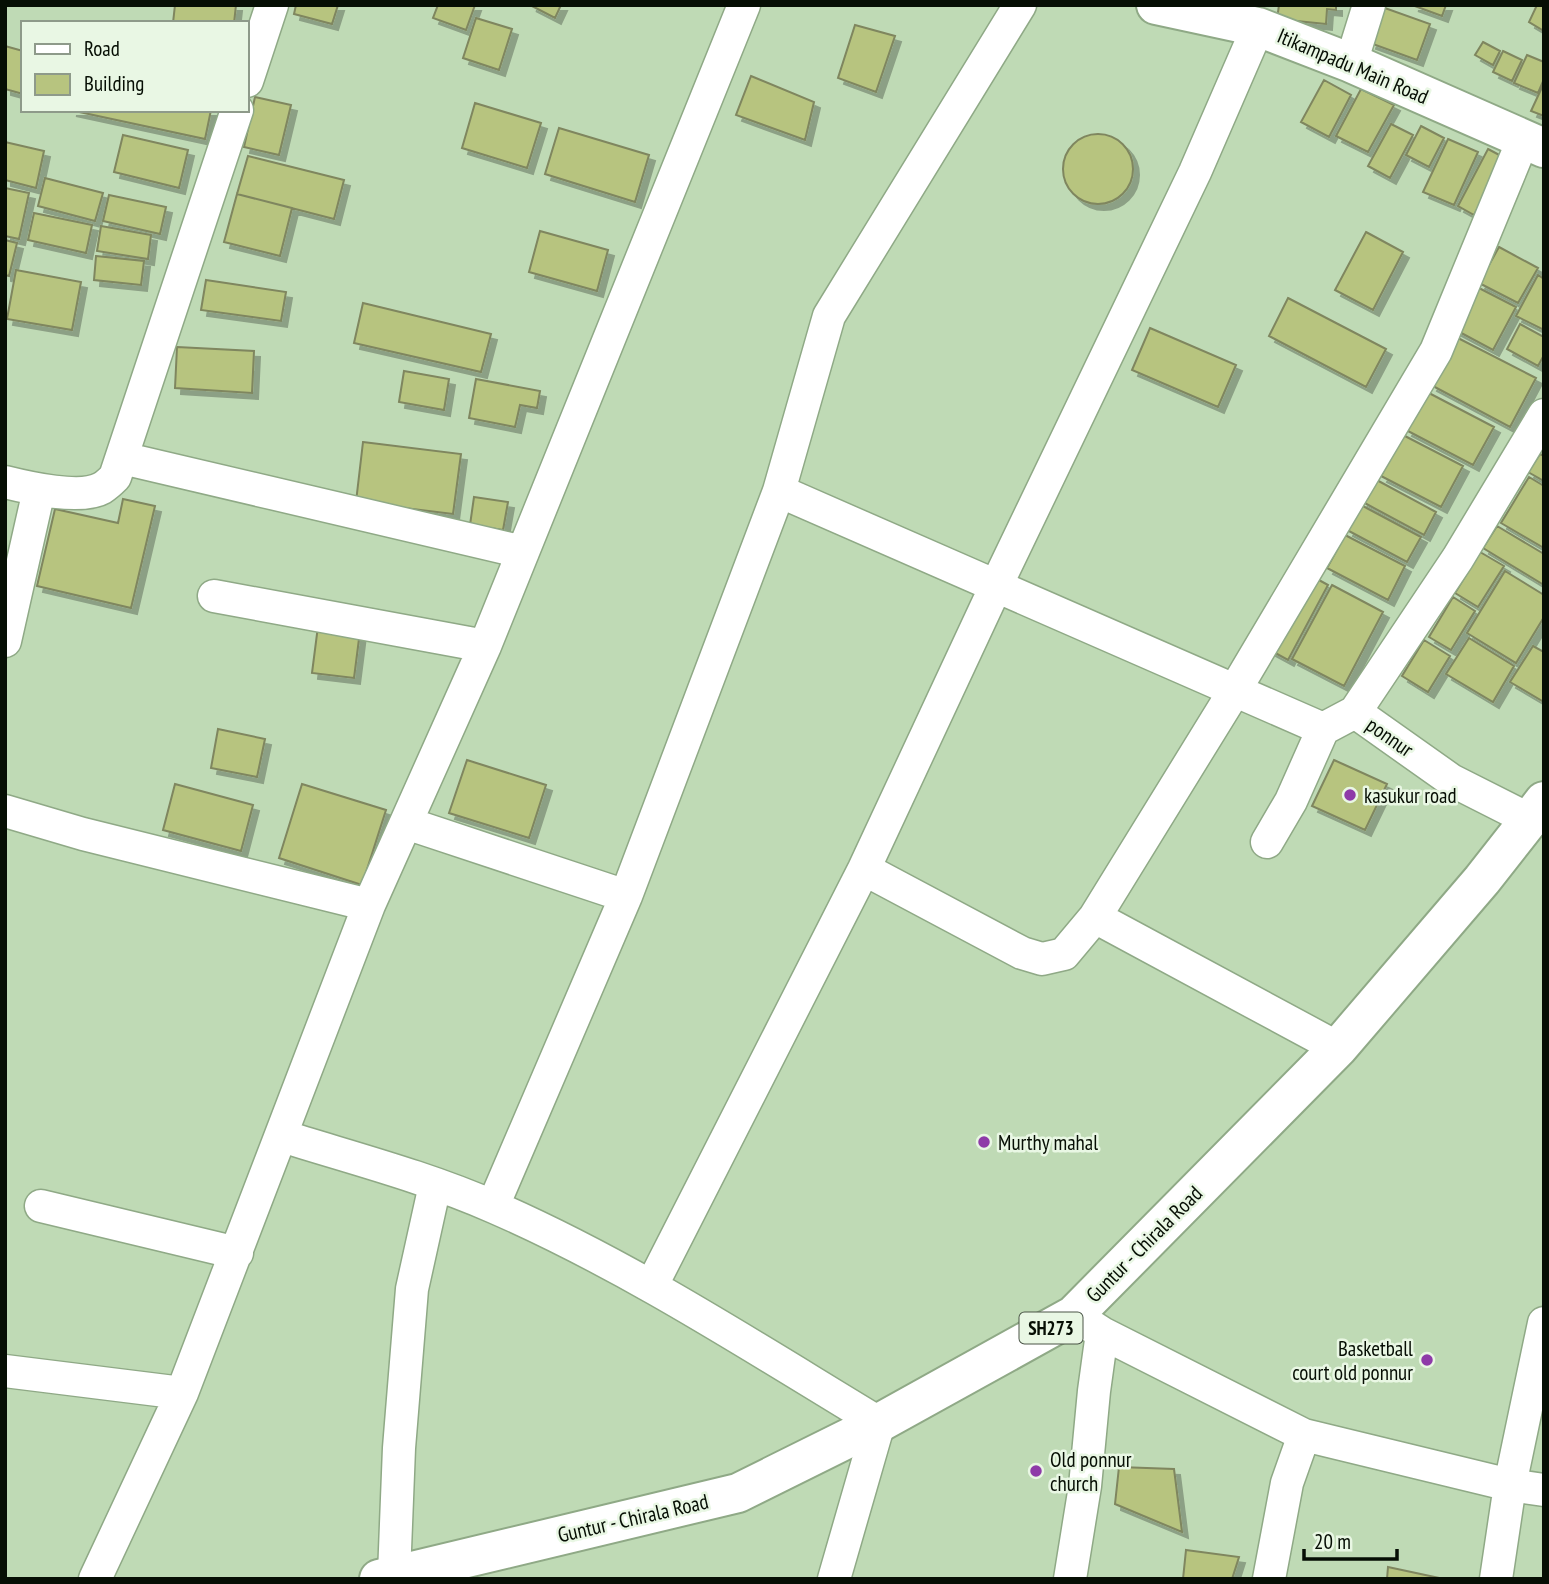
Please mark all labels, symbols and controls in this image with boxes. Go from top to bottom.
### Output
legend [21,21,248,112]
street label: Itikampadu Main Road [1273,22,1433,110]
text: Road [84,35,120,62]
text: Building [84,70,144,97]
street label: ponnur [1361,711,1419,763]
place label: kasukur road [1364,782,1457,809]
marker: kasukur road [1342,787,1358,803]
place label: Murthy mahal [998,1129,1098,1156]
marker: Murthy mahal [976,1134,992,1150]
street label: Guntur - Chirala Road [1080,1180,1208,1308]
road number: SH273 [1020,1312,1082,1344]
place label: Basketball court old ponnur [1292,1335,1413,1386]
marker: Basketball court old ponnur [1419,1352,1435,1368]
place label: Old ponnur church [1050,1446,1132,1497]
marker: Old ponnur church [1028,1463,1044,1479]
street label: Guntur - Chirala Road [555,1488,711,1548]
scale bar [1304,1518,1397,1562]
text: 20 m [1314,1528,1351,1555]

